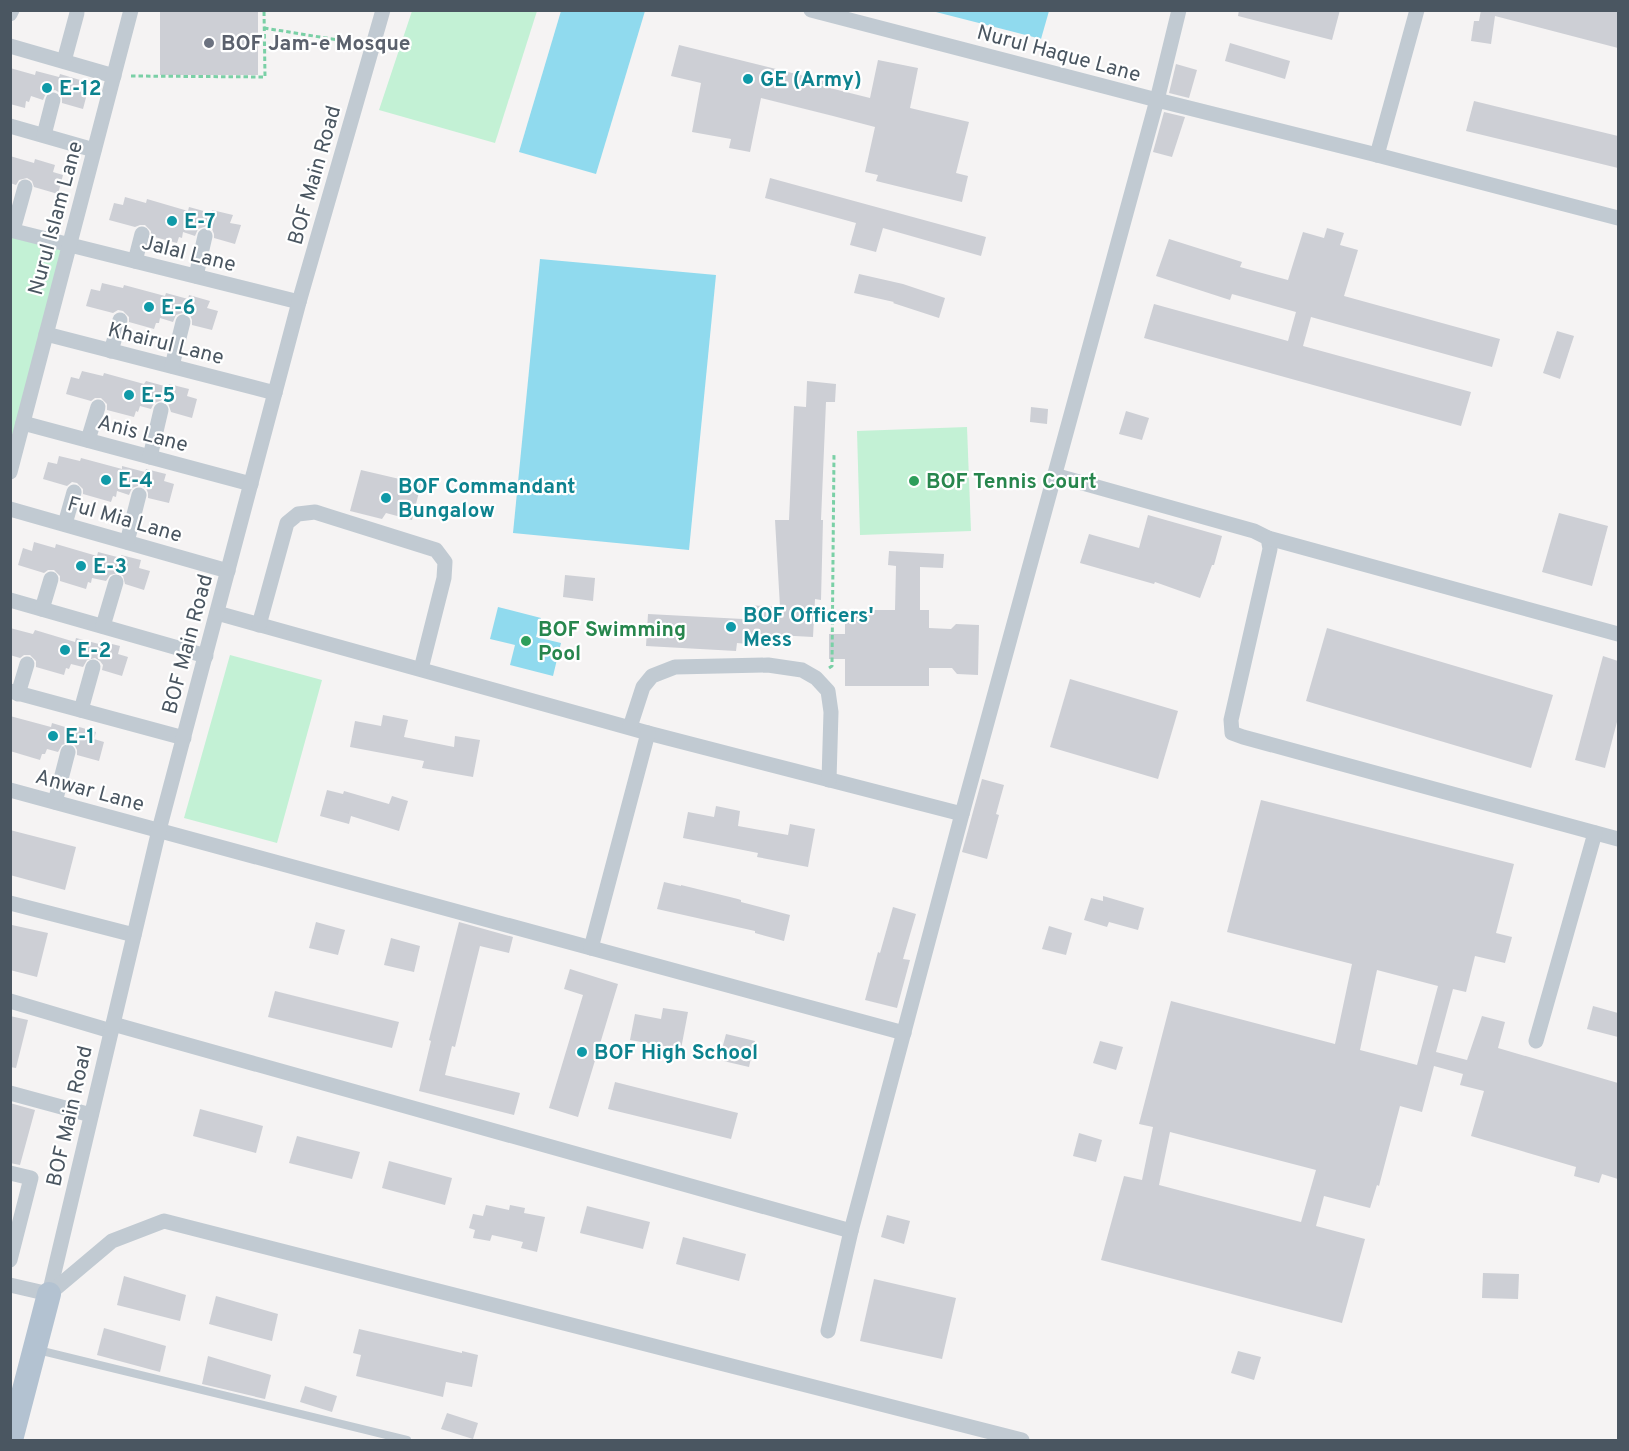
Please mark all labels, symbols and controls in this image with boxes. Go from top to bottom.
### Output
street label: Nurul Haque Lane [974,20,1144,89]
place label: BOF Jam-e Mosque [221,31,410,58]
marker: BOF Jam-e Mosque [202,36,216,50]
place label: GE (Army) [760,67,862,94]
marker: GE (Army) [741,72,755,86]
place label: E-12 [59,76,102,103]
marker: E-12 [40,81,54,95]
street label: BOF Main Road [283,103,348,248]
street label: Nurul Islam Lane [23,138,90,298]
place label: E-7 [184,209,216,236]
marker: E-7 [165,214,179,228]
street label: Jalal Lane [139,230,238,279]
place label: E-6 [161,295,195,322]
marker: E-6 [142,300,156,314]
street label: Khairul Lane [105,317,227,372]
place label: E-5 [141,383,175,410]
marker: E-5 [122,388,136,402]
street label: Anis Lane [94,409,191,459]
place label: E-4 [118,468,153,495]
place label: BOF Tennis Court [926,469,1097,496]
marker: E-4 [99,473,113,487]
place label: BOF Commandant Bungalow [398,474,576,525]
marker: BOF Tennis Court [907,474,921,488]
street label: Ful Mia Lane [64,491,185,550]
marker: BOF Commandant Bungalow [379,491,393,505]
place label: E-3 [93,554,127,581]
marker: E-3 [74,559,88,573]
street label: BOF Main Road [157,571,220,717]
place label: BOF Officers' Mess [743,603,874,654]
place label: BOF Swimming Pool [538,617,686,668]
marker: BOF Officers' Mess [724,620,738,634]
marker: BOF Swimming Pool [519,634,533,648]
place label: E-2 [77,638,111,665]
marker: E-2 [58,643,72,657]
place label: E-1 [65,724,95,751]
marker: E-1 [46,729,60,743]
street label: Anwar Lane [32,764,147,819]
place label: BOF High School [594,1040,758,1067]
street label: BOF Main Road [41,1043,100,1189]
marker: BOF High School [575,1045,589,1059]

